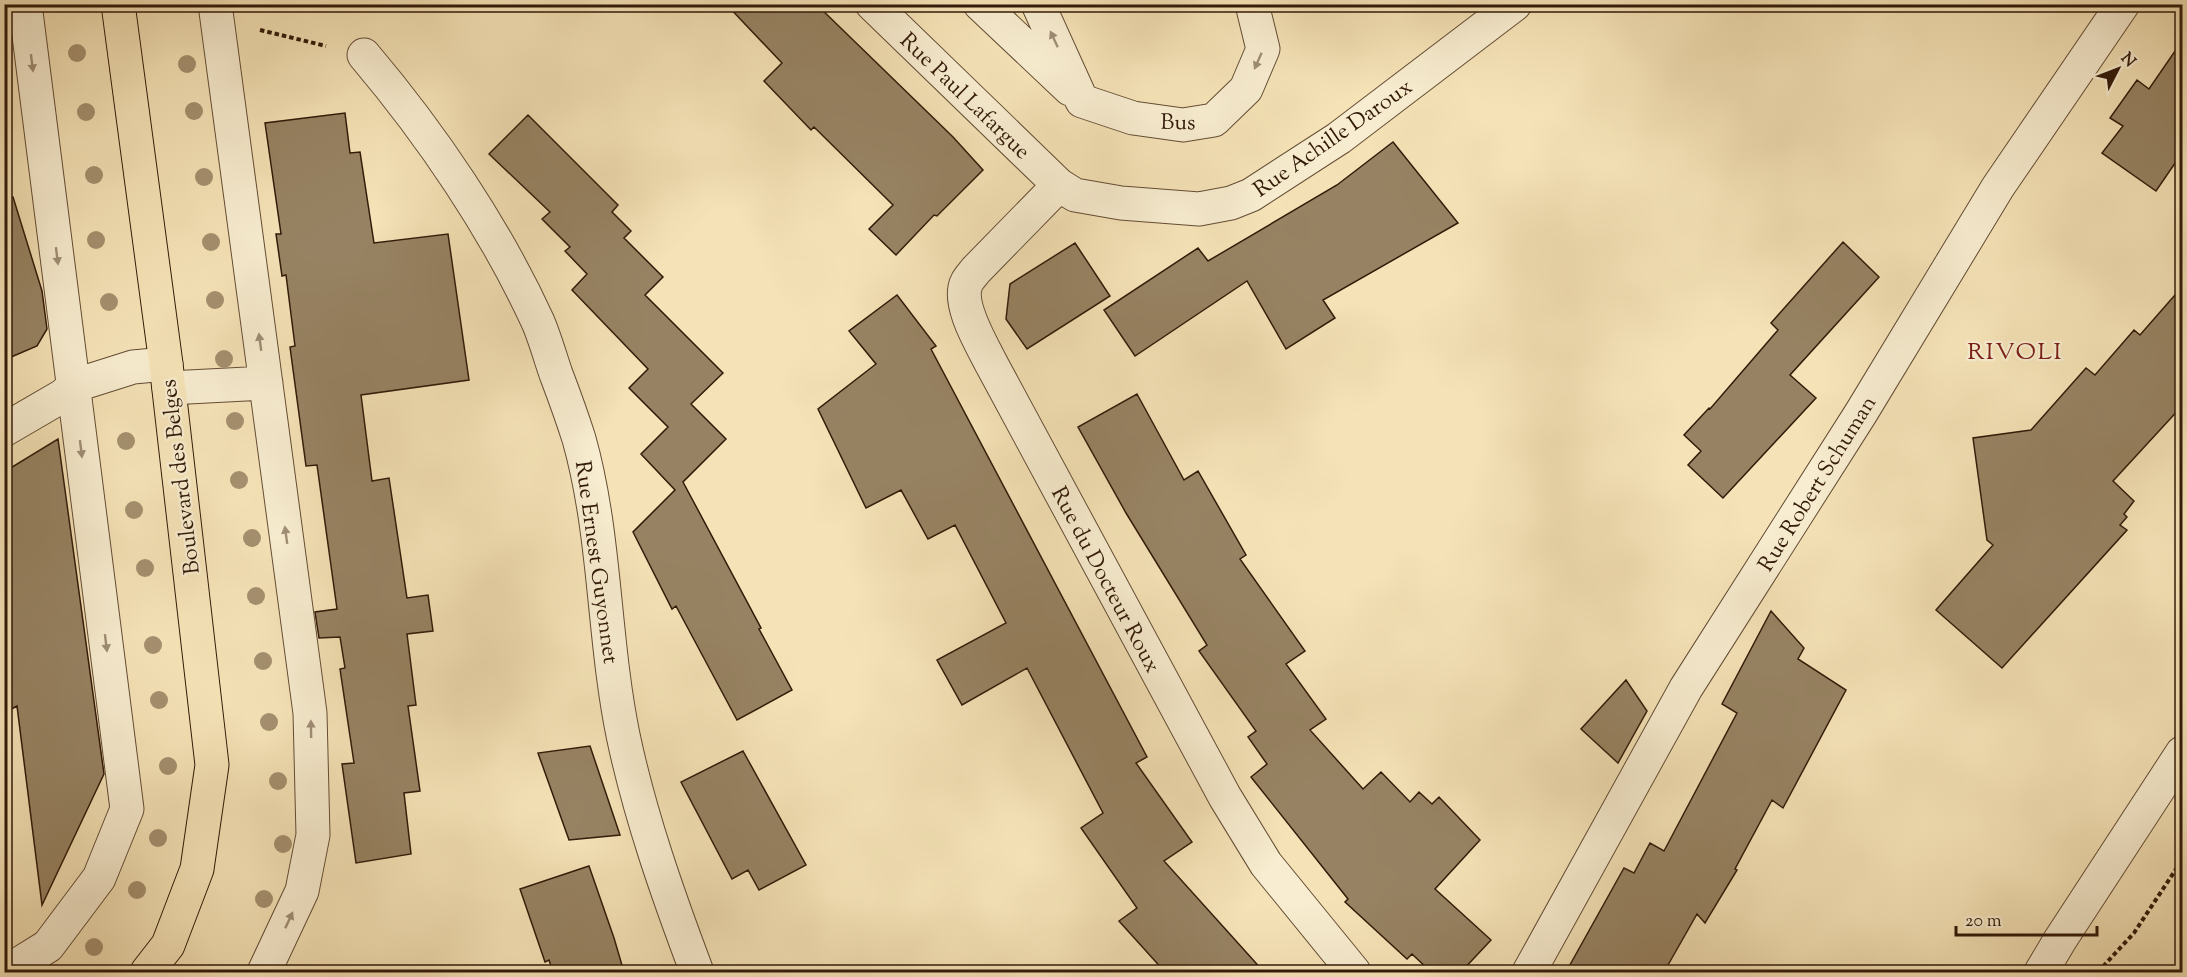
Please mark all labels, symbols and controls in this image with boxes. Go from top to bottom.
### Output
street label: Rue Paul Lafargue [891,26,1037,168]
one-way arrow [1048,30,1058,48]
north arrow [2088,39,2148,99]
text: N [2114,48,2140,73]
one-way arrow [1254,52,1263,69]
one-way arrow [28,53,37,72]
street label: Rue Achille Daroux [1248,72,1420,206]
street label: Bus [1160,108,1196,140]
one-way arrow [52,247,62,266]
one-way arrow [256,333,265,352]
district label: RIVOLI [1967,336,2063,370]
street label: Boulevard des Belges [154,377,210,576]
street label: Rue Robert Schuman [1751,390,1886,579]
one-way arrow [77,440,86,459]
street label: Rue Ernest Guyonnet [565,459,625,667]
street label: Rue du Docteur Roux [1042,482,1167,679]
one-way arrow [282,526,291,545]
one-way arrow [101,633,111,652]
one-way arrow [306,719,316,738]
scale bar [1956,899,2097,937]
text: 20 m [1965,909,2002,935]
one-way arrow [284,911,293,928]

